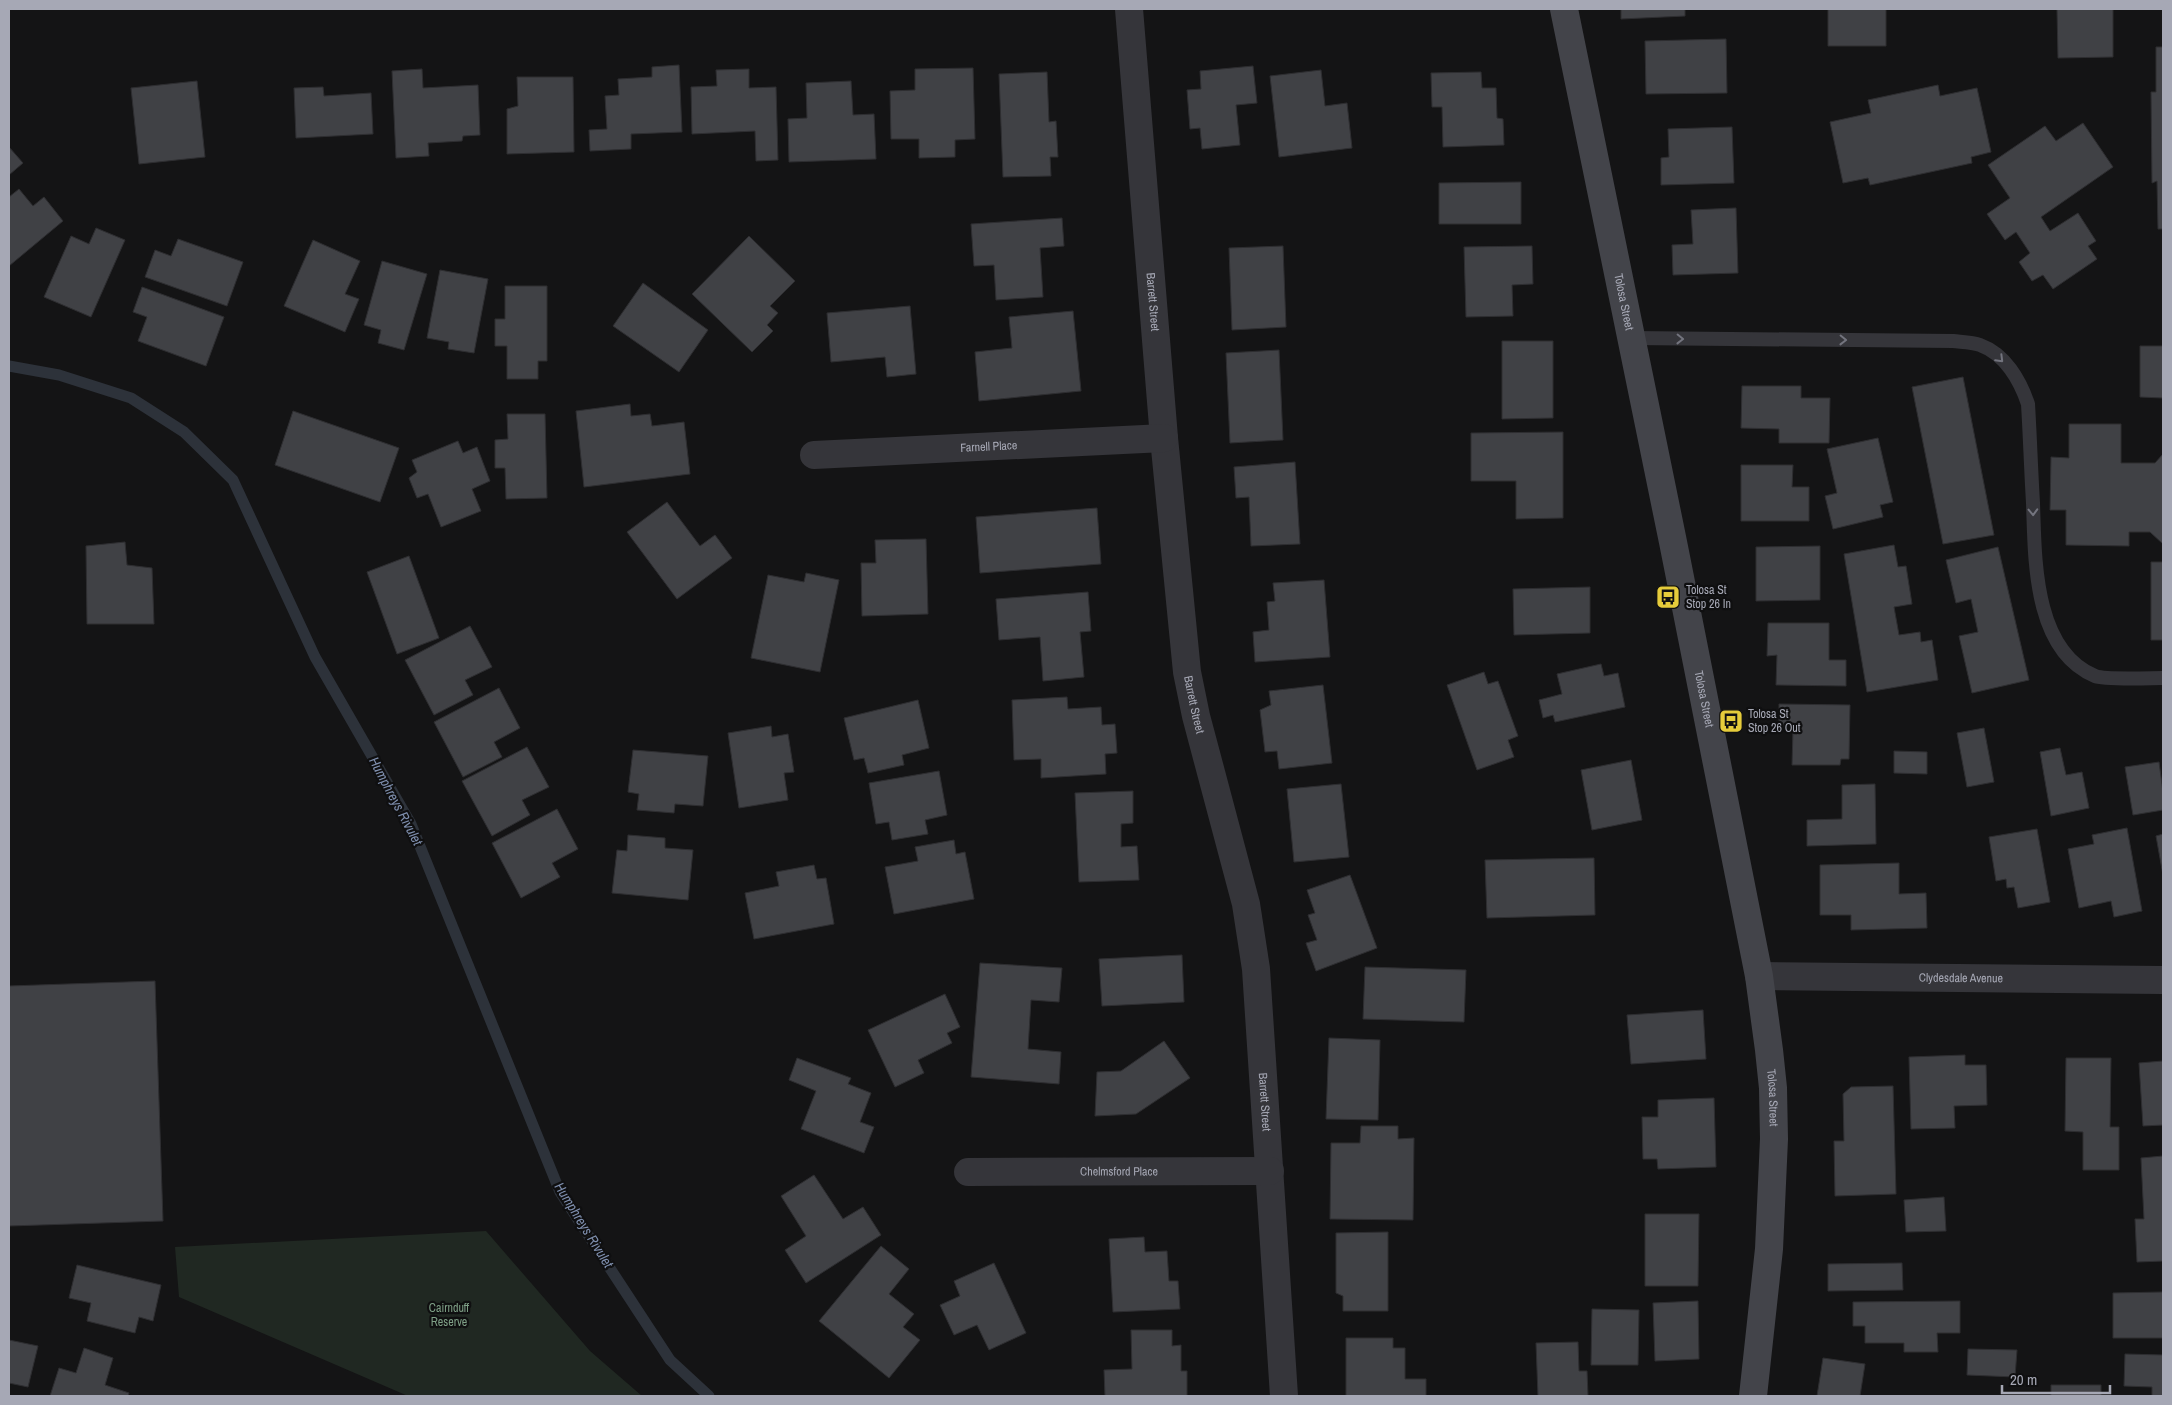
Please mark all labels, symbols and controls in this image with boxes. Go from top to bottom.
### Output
street label: Barrett Street [1143,272,1163,332]
street label: Tolosa Street [1610,272,1638,332]
one-way arrow [1676,333,1684,344]
one-way arrow [1839,335,1847,345]
one-way arrow [1994,353,2003,362]
street label: Farnell Place [960,437,1018,456]
one-way arrow [2028,509,2039,517]
place label: Tolosa St Stop 26 In [1686,582,1731,612]
bus stop icon: Tolosa St Stop 26 In [1655,584,1681,610]
street label: Tolosa Street [1691,669,1718,729]
street label: Barrett Street [1180,674,1208,736]
place label: Tolosa St Stop 26 Out [1748,706,1801,736]
bus stop icon: Tolosa St Stop 26 Out [1718,708,1744,734]
water label: Humphreys Rivulet [365,754,427,849]
street label: Clydesdale Avenue [1919,970,2003,986]
street label: Tolosa Street [1763,1068,1782,1127]
street label: Barrett Street [1255,1072,1275,1132]
street label: Chelmsford Place [1080,1163,1158,1180]
water label: Humphreys Rivulet [551,1179,618,1272]
park label: Cairnduff Reserve [429,1300,470,1330]
scale bar [2002,1362,2110,1394]
text: 20 m [2010,1369,2037,1390]

